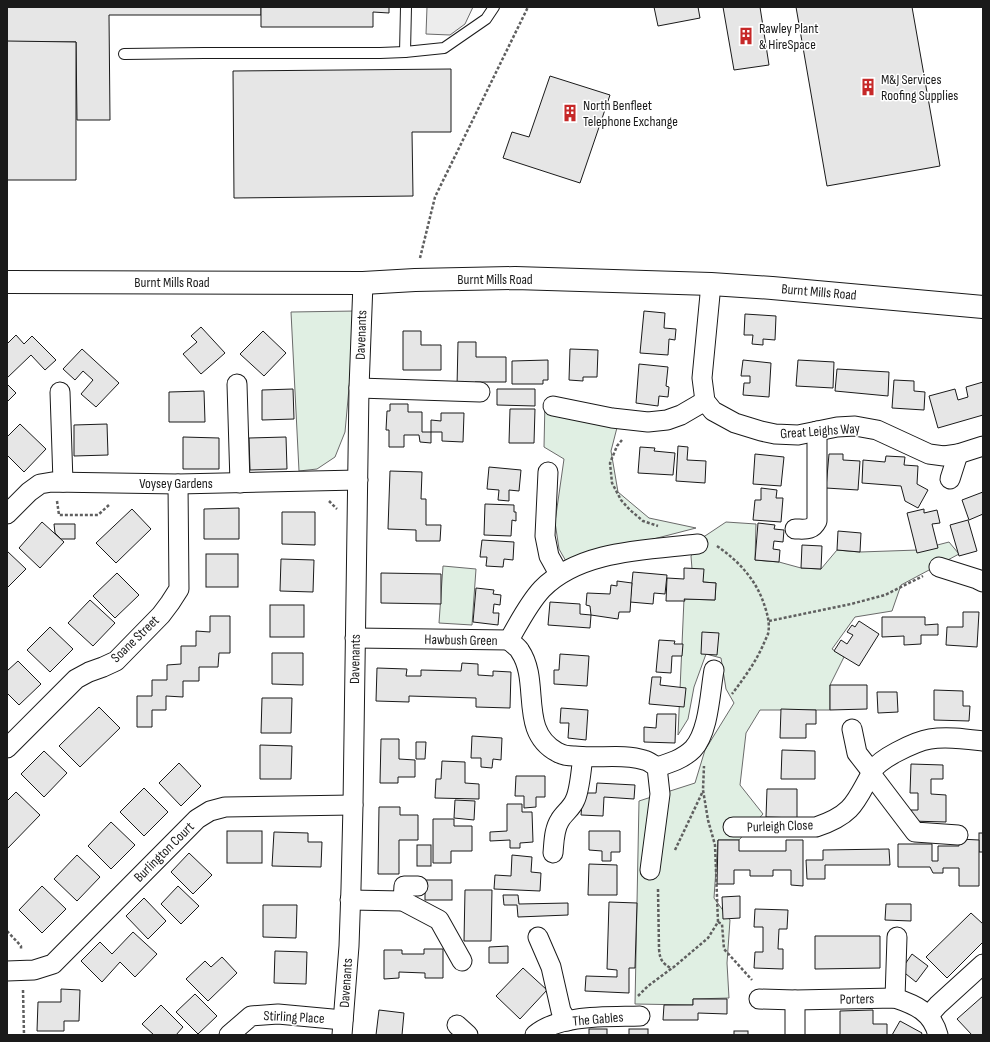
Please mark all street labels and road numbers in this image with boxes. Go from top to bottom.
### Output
street label: Burnt Mills Road [457,271,533,288]
street label: Burnt Mills Road [134,274,210,291]
street label: Burnt Mills Road [781,280,857,304]
street label: Davenants [352,310,370,360]
street label: Great Leighs Way [780,420,861,442]
street label: Voysey Gardens [139,475,213,492]
street label: Soane Street [107,612,163,666]
street label: Hawbush Green [424,631,498,649]
street label: Davenants [346,634,364,684]
street label: Purleigh Close [747,816,813,836]
street label: Burlington Court [130,818,198,886]
street label: Davenants [336,958,356,1008]
street label: Porters [840,990,874,1008]
street label: Stirling Place [263,1007,325,1027]
street label: The Gables [572,1008,624,1030]

